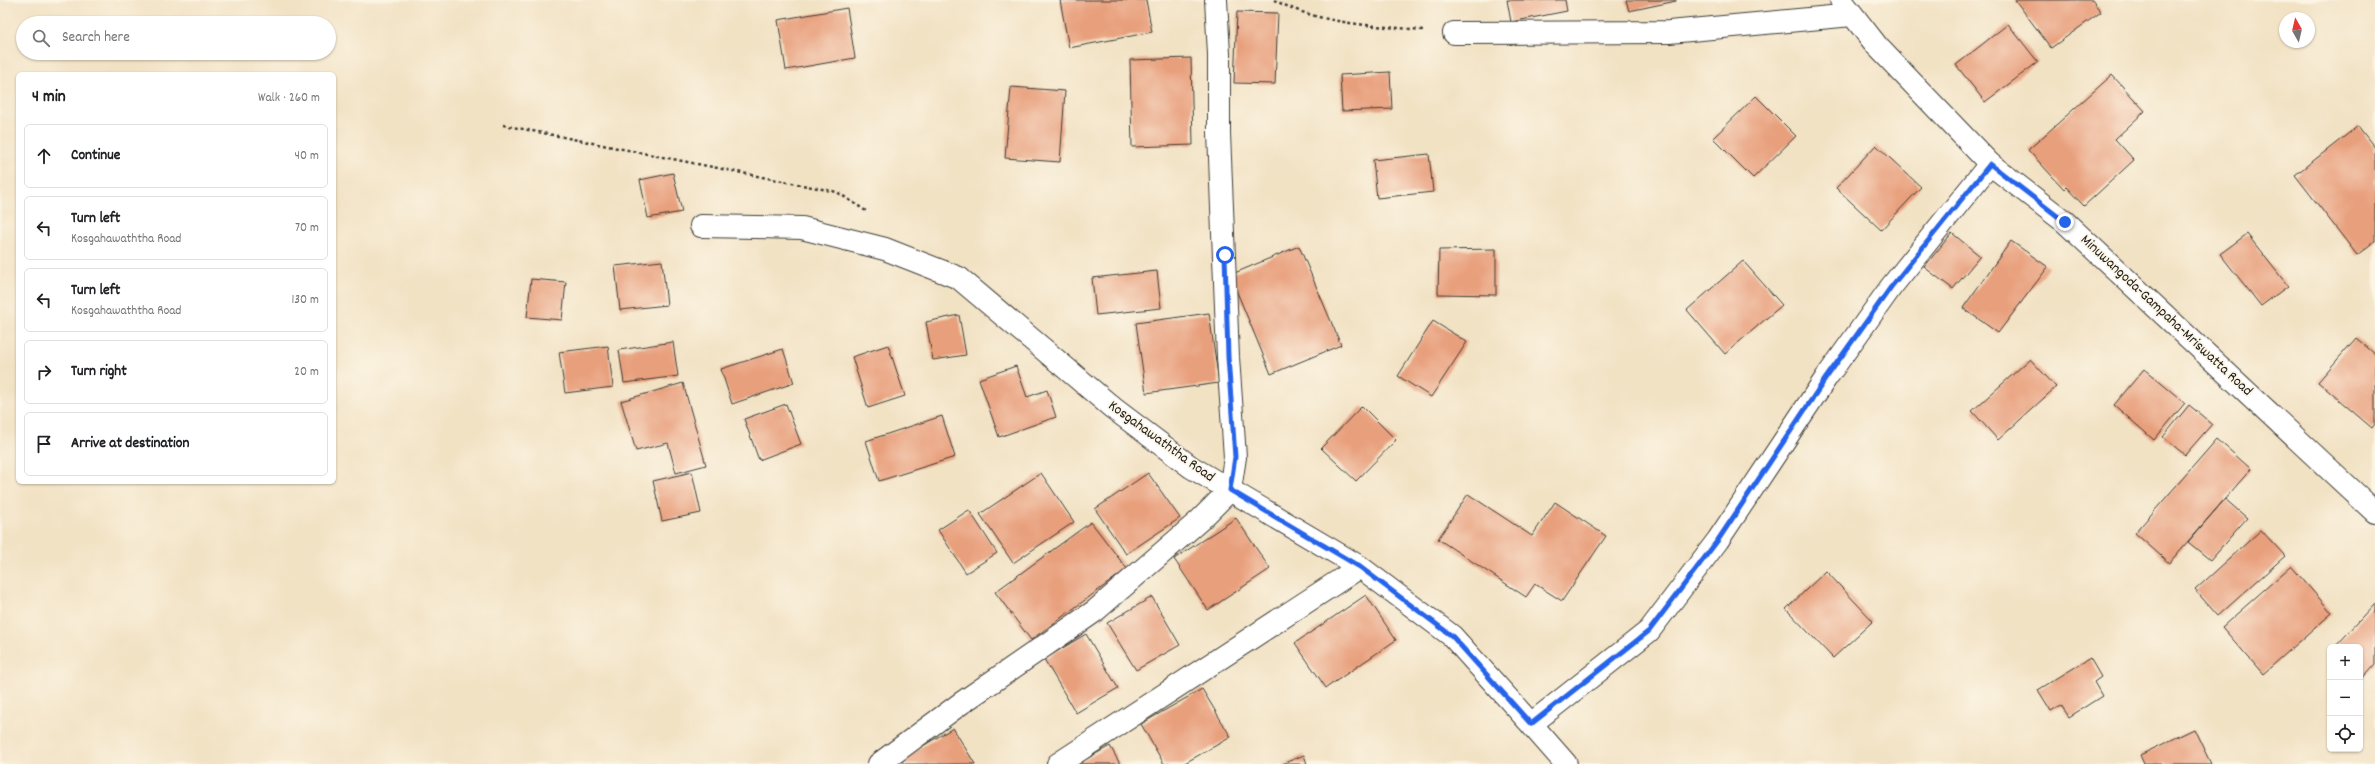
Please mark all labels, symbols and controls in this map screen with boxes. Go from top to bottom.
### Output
north arrow [2279,12,2315,48]
search box [16,16,336,60]
icon: search [30,27,52,49]
text: Search here [62,27,130,49]
text: 4 min [32,86,66,110]
text: Walk · 260 m [258,89,320,108]
icon: ahead [33,145,55,167]
text: Continue [71,145,120,167]
text: 40 m [295,147,319,166]
text: Turn left [71,208,120,230]
route end [2056,213,2074,231]
icon: left [33,217,55,239]
text: 70 m [295,219,319,238]
text: Kosgahawaththa Road [71,230,181,249]
street label: Minuwangoda-Gampaha-Mriswatta Road [2075,230,2257,402]
route start [1216,246,1234,264]
text: Turn left [71,280,120,302]
icon: left [33,289,55,311]
text: 130 m [291,291,319,310]
text: Kosgahawaththa Road [71,302,181,321]
icon: right [33,361,55,383]
text: Turn right [71,361,127,383]
text: 20 m [294,363,319,382]
street label: Kosgahawaththa Road [1103,396,1219,488]
icon: arrive [33,433,55,455]
text: Arrive at destination [71,433,189,455]
map controls [2327,644,2363,752]
button: + [2327,644,2363,680]
button: − [2327,680,2363,716]
button: locate [2327,716,2363,752]

